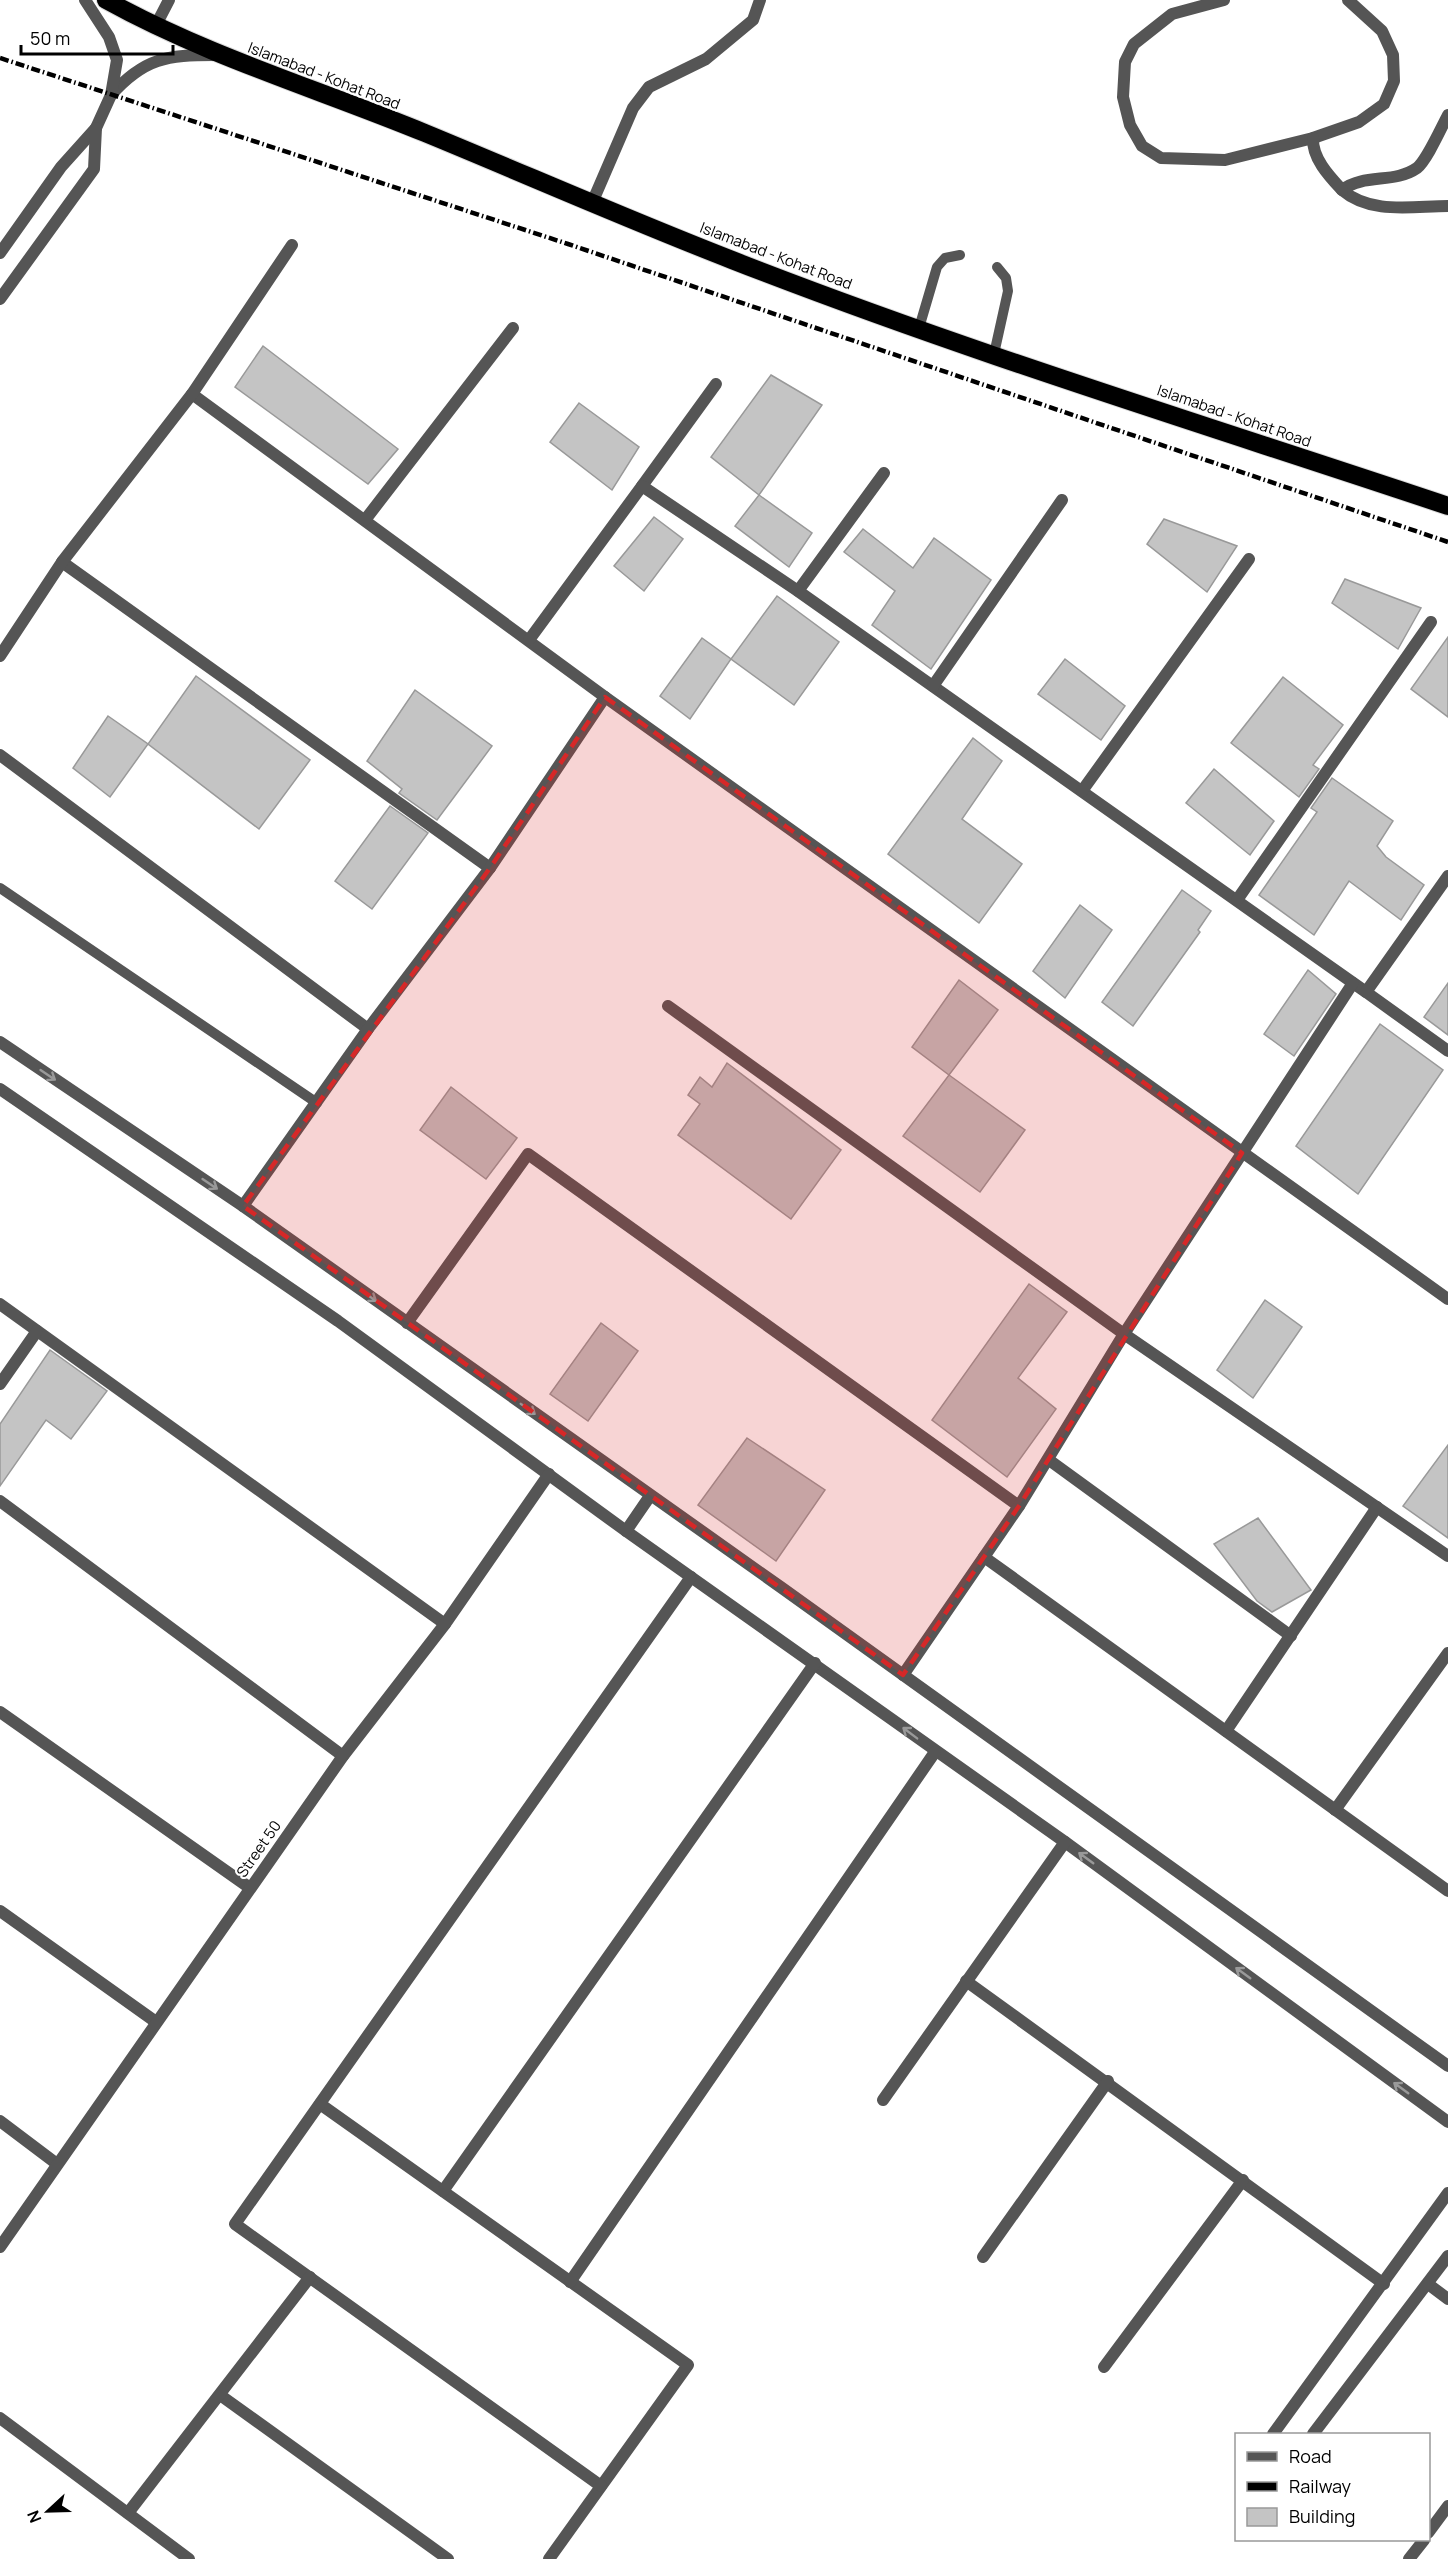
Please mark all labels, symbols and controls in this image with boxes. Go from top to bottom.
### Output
scale bar [21,18,172,56]
text: 50 m [30,26,70,50]
street label: Islamabad - Kohat Road [245,37,403,114]
street label: Islamabad - Kohat Road [697,217,855,294]
street label: Islamabad - Kohat Road [1154,379,1314,452]
one-way arrow [40,1069,56,1081]
one-way arrow [201,1178,218,1190]
one-way arrow [361,1290,377,1302]
one-way arrow [520,1403,536,1416]
one-way arrow [902,1727,918,1739]
street label: Street 50 [231,1816,286,1881]
one-way arrow [1078,1851,1094,1864]
one-way arrow [1236,1967,1252,1979]
one-way arrow [1393,2082,1409,2094]
legend [1235,2433,1430,2541]
text: Road [1289,2444,1332,2468]
text: Railway [1289,2474,1351,2498]
north arrow [18,2481,78,2541]
text: Building [1289,2504,1355,2528]
text: N [22,2507,46,2526]

